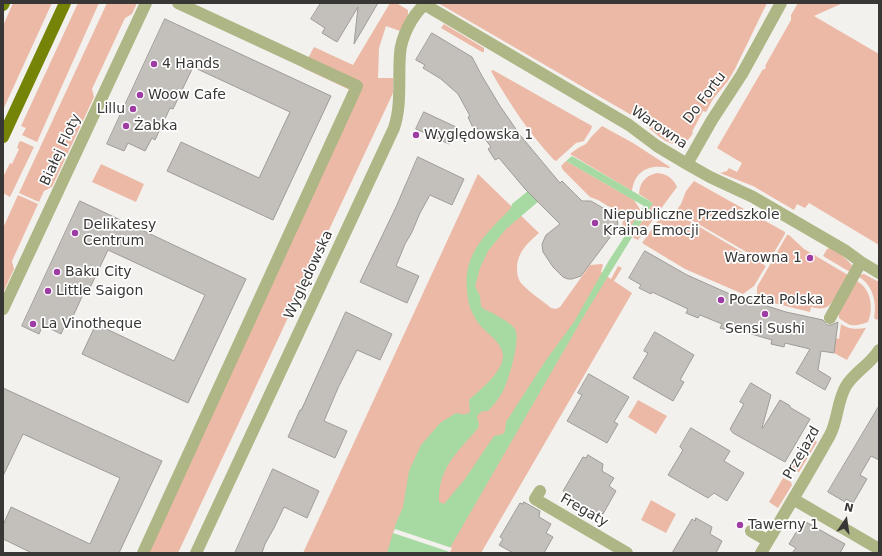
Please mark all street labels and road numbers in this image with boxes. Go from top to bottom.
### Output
street label: Do Fortu [680,69,730,127]
street label: Warowna [628,103,690,153]
street label: Białej Floty [37,111,85,189]
street label: Wyględowska [281,228,337,322]
street label: Przejazd [780,423,824,483]
street label: Fregaty [557,491,611,531]

